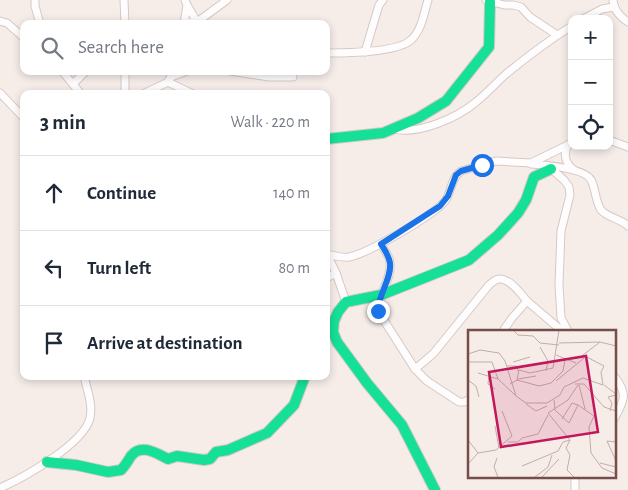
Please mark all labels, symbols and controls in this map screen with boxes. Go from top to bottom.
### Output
map controls [568,15,613,150]
button: + [568,15,613,60]
search box [20,20,330,75]
icon: search [38,34,66,62]
text: Search here [78,38,164,57]
button: − [568,60,613,105]
button: locate [568,105,613,150]
text: 3 min [40,112,86,133]
text: Walk · 220 m [231,114,310,130]
route start [471,154,494,177]
icon: ahead [40,179,68,207]
text: Continue [87,184,156,203]
text: 140 m [273,185,310,201]
icon: left [40,254,68,282]
text: Turn left [87,259,151,278]
text: 80 m [279,260,310,276]
route end [367,300,390,323]
icon: arrive [40,329,68,357]
inset map [468,330,616,478]
text: Arrive at destination [87,334,243,353]

